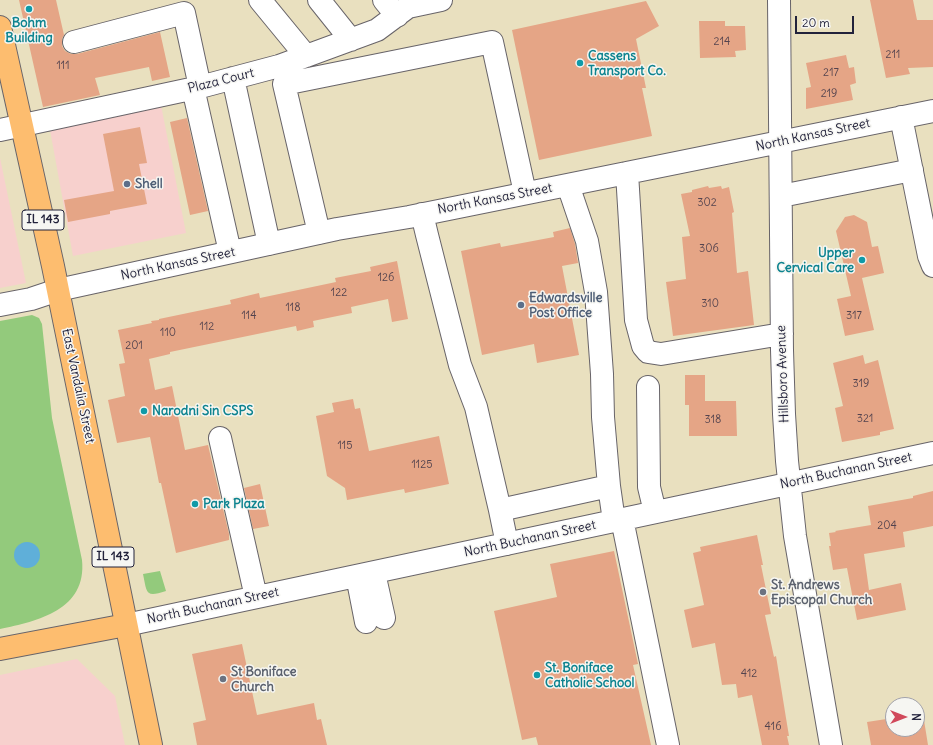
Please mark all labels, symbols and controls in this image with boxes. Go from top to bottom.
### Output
marker: Bohm Building [24,4,34,14]
scale bar [797,8,856,34]
place label: Bohm Building [5,15,53,46]
text: 20 m [802,15,830,30]
house number: 214 [714,35,730,49]
place label: Cassens Transport Co. [588,48,666,79]
house number: 211 [886,48,900,62]
marker: Cassens Transport Co. [575,58,585,68]
house number: 111 [56,59,70,73]
street label: Plaza Court [186,65,256,97]
house number: 217 [823,66,839,80]
house number: 219 [821,87,837,101]
street label: North Kansas Street [754,115,872,155]
place label: Shell [135,176,163,192]
marker: Shell [122,179,132,189]
street label: North Kansas Street [436,180,554,218]
house number: 302 [697,196,717,210]
road number: IL 143 [22,210,64,230]
house number: 306 [699,242,719,256]
street label: North Kansas Street [119,244,237,284]
place label: Upper Cervical Care [777,245,854,276]
marker: Upper Cervical Care [857,255,867,265]
house number: 126 [378,271,394,285]
house number: 122 [331,286,347,300]
place label: Edwardsville Post Office [529,290,603,321]
house number: 310 [701,297,719,311]
marker: Edwardsville Post Office [516,300,526,310]
house number: 118 [285,301,301,315]
house number: 114 [241,309,257,323]
house number: 317 [846,309,862,323]
house number: 112 [200,320,214,334]
street label: Hillsboro Avenue [774,325,792,423]
house number: 110 [160,326,176,340]
street label: East Vandalia Street [58,327,98,445]
house number: 201 [125,339,143,353]
house number: 319 [853,377,869,391]
place label: Narodni Sin CSPS [152,403,254,419]
marker: Narodni Sin CSPS [139,406,149,416]
house number: 321 [857,412,873,426]
house number: 318 [705,413,721,427]
house number: 115 [337,439,353,453]
street label: North Buchanan Street [779,449,913,493]
house number: 1125 [411,458,433,472]
place label: Park Plaza [203,496,265,512]
marker: Park Plaza [190,499,200,509]
street label: North Buchanan Street [463,517,597,561]
house number: 204 [877,519,897,533]
road number: IL 143 [92,547,134,567]
place label: St. Andrews Episcopal Church [771,577,872,608]
street label: North Buchanan Street [146,584,280,628]
marker: St. Andrews Episcopal Church [758,587,768,597]
place label: St. Boniface Catholic School [545,660,634,691]
place label: St Boniface Church [231,664,297,695]
house number: 412 [741,667,757,681]
marker: St. Boniface Catholic School [532,670,542,680]
marker: St Boniface Church [218,674,228,684]
north arrow [885,697,925,737]
text: N [909,713,923,721]
house number: 416 [765,720,781,734]

